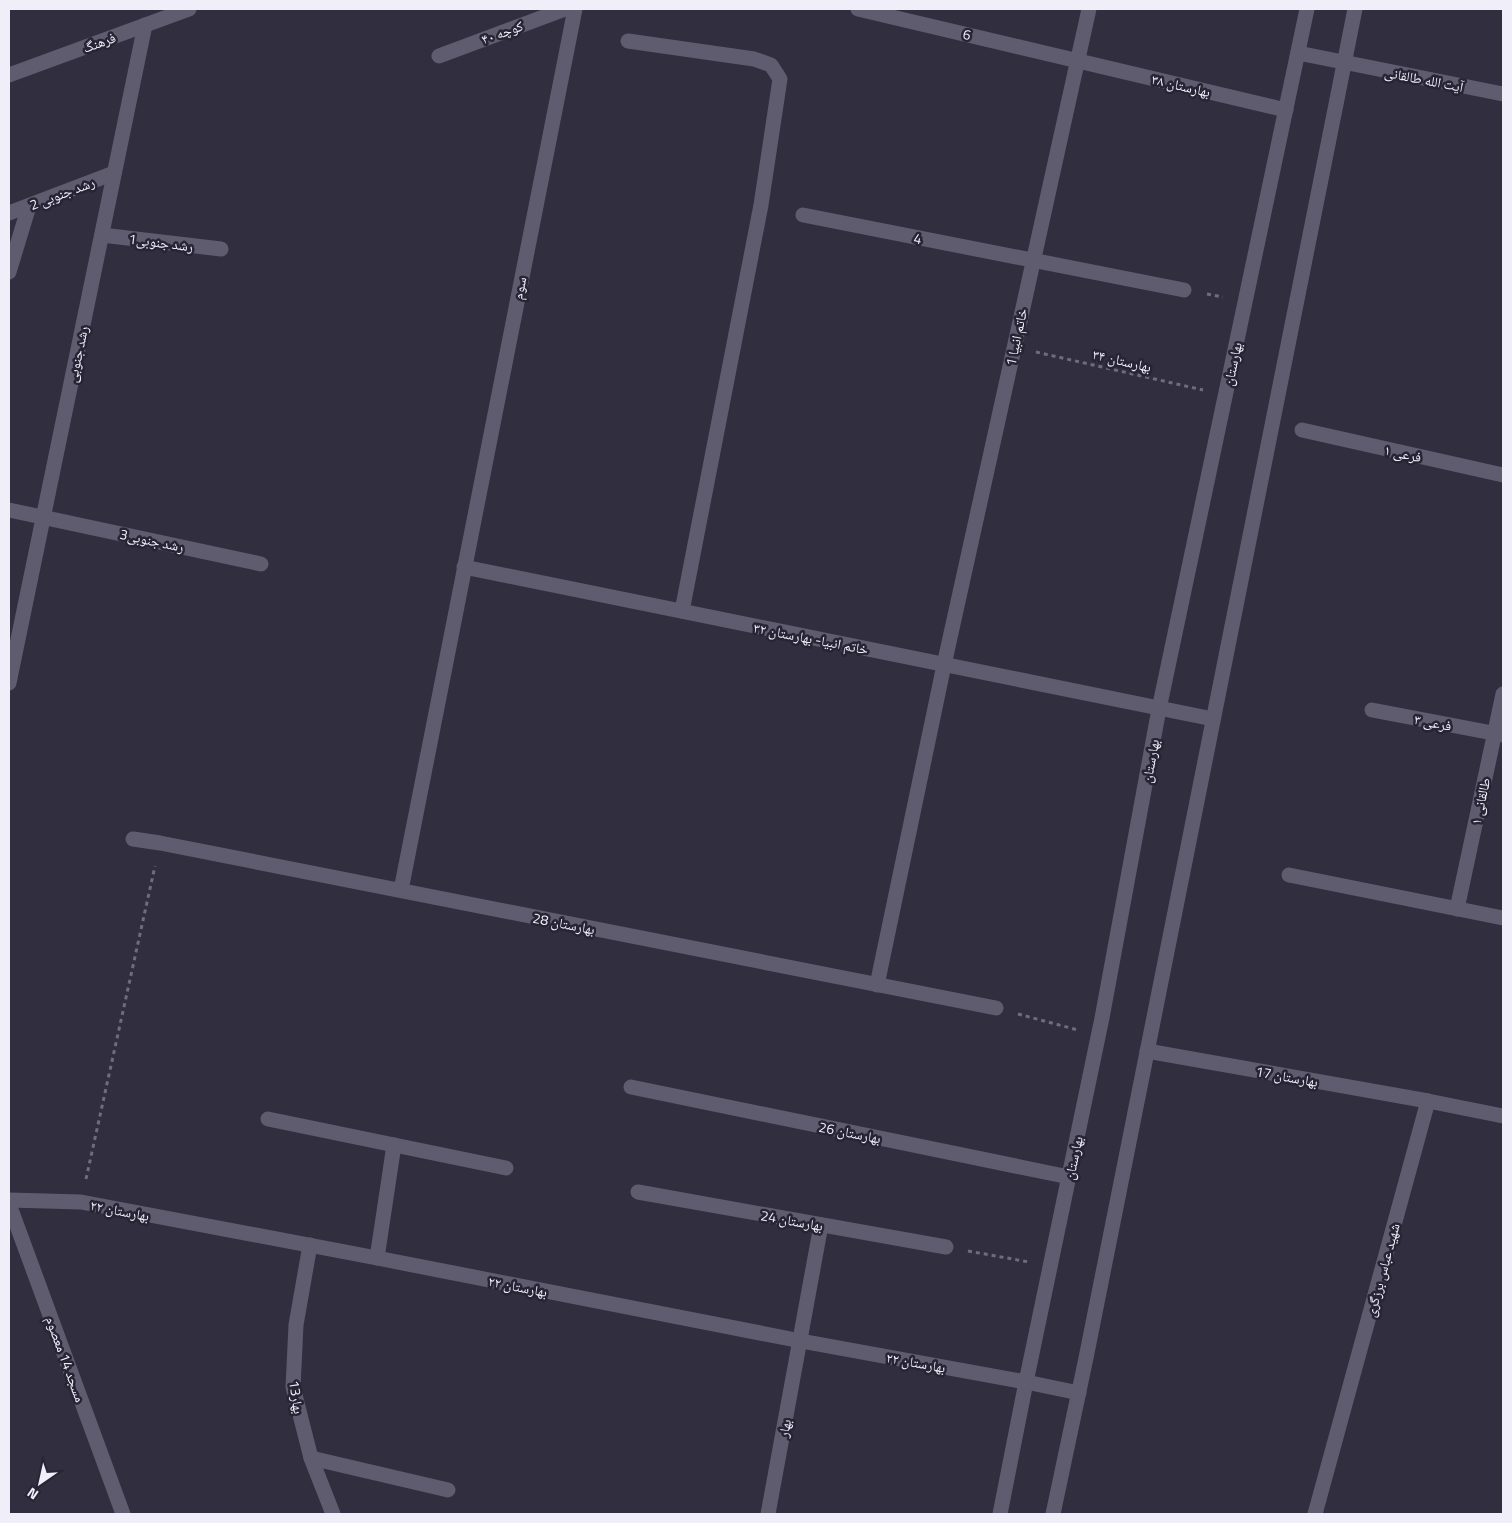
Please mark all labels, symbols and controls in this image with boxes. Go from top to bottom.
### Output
street label: کوچه ۴۰ [478,15,526,49]
street label: 6 [961,23,973,45]
street label: فرهنگ [80,26,118,58]
street label: آیت الله طالقانی [1383,61,1466,97]
street label: بهارستان ۳۸ [1150,68,1213,102]
street label: رشد جنوبی 2 [26,171,98,215]
street label: 4 [912,227,924,249]
street label: رشد جنوبی1 [127,228,195,256]
street label: سوم [507,275,531,301]
street label: خاتم انبیا 1 [1000,306,1032,368]
street label: رشد جنوبی [61,324,93,384]
street label: بهارستان [1217,340,1247,388]
street label: بهارستان ۳۴ [1091,343,1154,377]
street label: فرعی ۱ [1382,439,1424,467]
street label: رشد جنوبی3 [118,523,186,557]
street label: خاتم انبیا- بهارستان ۳۲ [752,617,870,659]
street label: فرعی ۳ [1413,708,1454,736]
street label: بهارستان [1136,737,1164,785]
street label: طالقانی ۱ [1465,776,1495,826]
street label: بهارستان 28 [531,907,597,939]
street label: بهارستان 17 [1254,1060,1320,1092]
street label: بهارستان 26 [817,1116,883,1148]
street label: بهارستان [1058,1134,1088,1182]
street label: بهارستان ۲۲ [89,1194,151,1226]
street label: بهارستان 24 [759,1204,825,1236]
street label: شهید عباس برزگری [1359,1221,1405,1319]
street label: بهارستان ۲۲ [487,1270,549,1302]
street label: مسجد 14 معصوم [41,1313,91,1405]
street label: بهارستان ۲۲ [885,1346,947,1378]
street label: بهار13 [284,1379,310,1415]
street label: بهار [772,1417,796,1440]
north arrow [15,1458,65,1508]
text: N [23,1483,42,1506]

